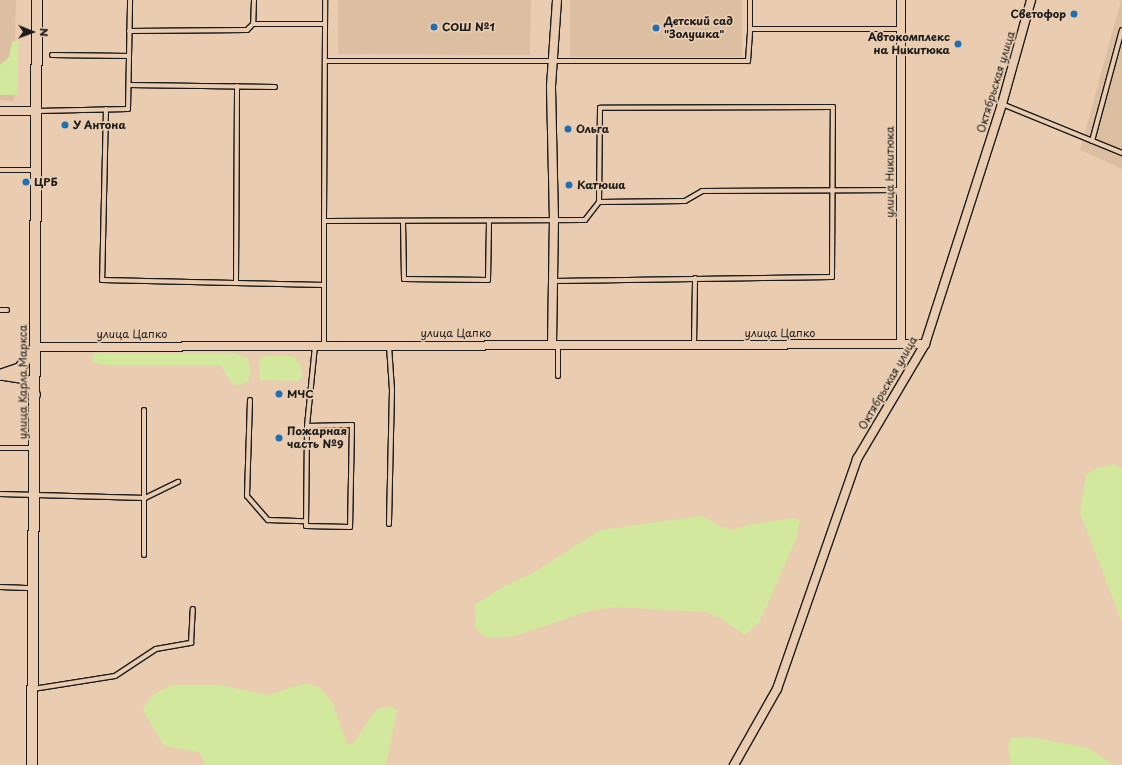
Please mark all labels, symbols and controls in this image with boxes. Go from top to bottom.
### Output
place label: Светофор [1010,7,1066,21]
marker: Светофор [1069,9,1079,19]
north arrow [12,12,52,52]
place label: Детский сад "Золушка" [664,15,734,41]
place label: СОШ №1 [442,20,495,34]
marker: СОШ №1 [429,22,439,32]
marker: Детский сад "Золушка" [651,23,661,33]
text: N [36,28,53,37]
street label: Октябрьская улица [974,29,1018,135]
place label: Автокомплекс на Никитюка [868,31,950,57]
marker: Автокомплекс на Никитюка [953,39,963,49]
place label: У Антона [73,118,127,132]
marker: У Антона [60,120,70,130]
place label: Ольга [576,122,609,136]
marker: Ольга [563,124,573,134]
street label: улица Никитюка [883,126,897,218]
place label: ЦРБ [34,175,58,189]
marker: ЦРБ [21,177,31,187]
place label: Катюша [577,178,626,192]
marker: Катюша [564,180,574,190]
street label: улица Карла Маркса [16,324,30,440]
street label: улица Цапко [420,326,492,340]
street label: улица Цапко [744,326,816,340]
street label: улица Цапко [96,327,168,341]
street label: Октябрьская улица [856,333,920,433]
place label: МЧС [287,387,314,401]
marker: МЧС [274,389,284,399]
place label: Пожарная часть №9 [287,425,347,451]
marker: Пожарная часть №9 [274,433,284,443]

